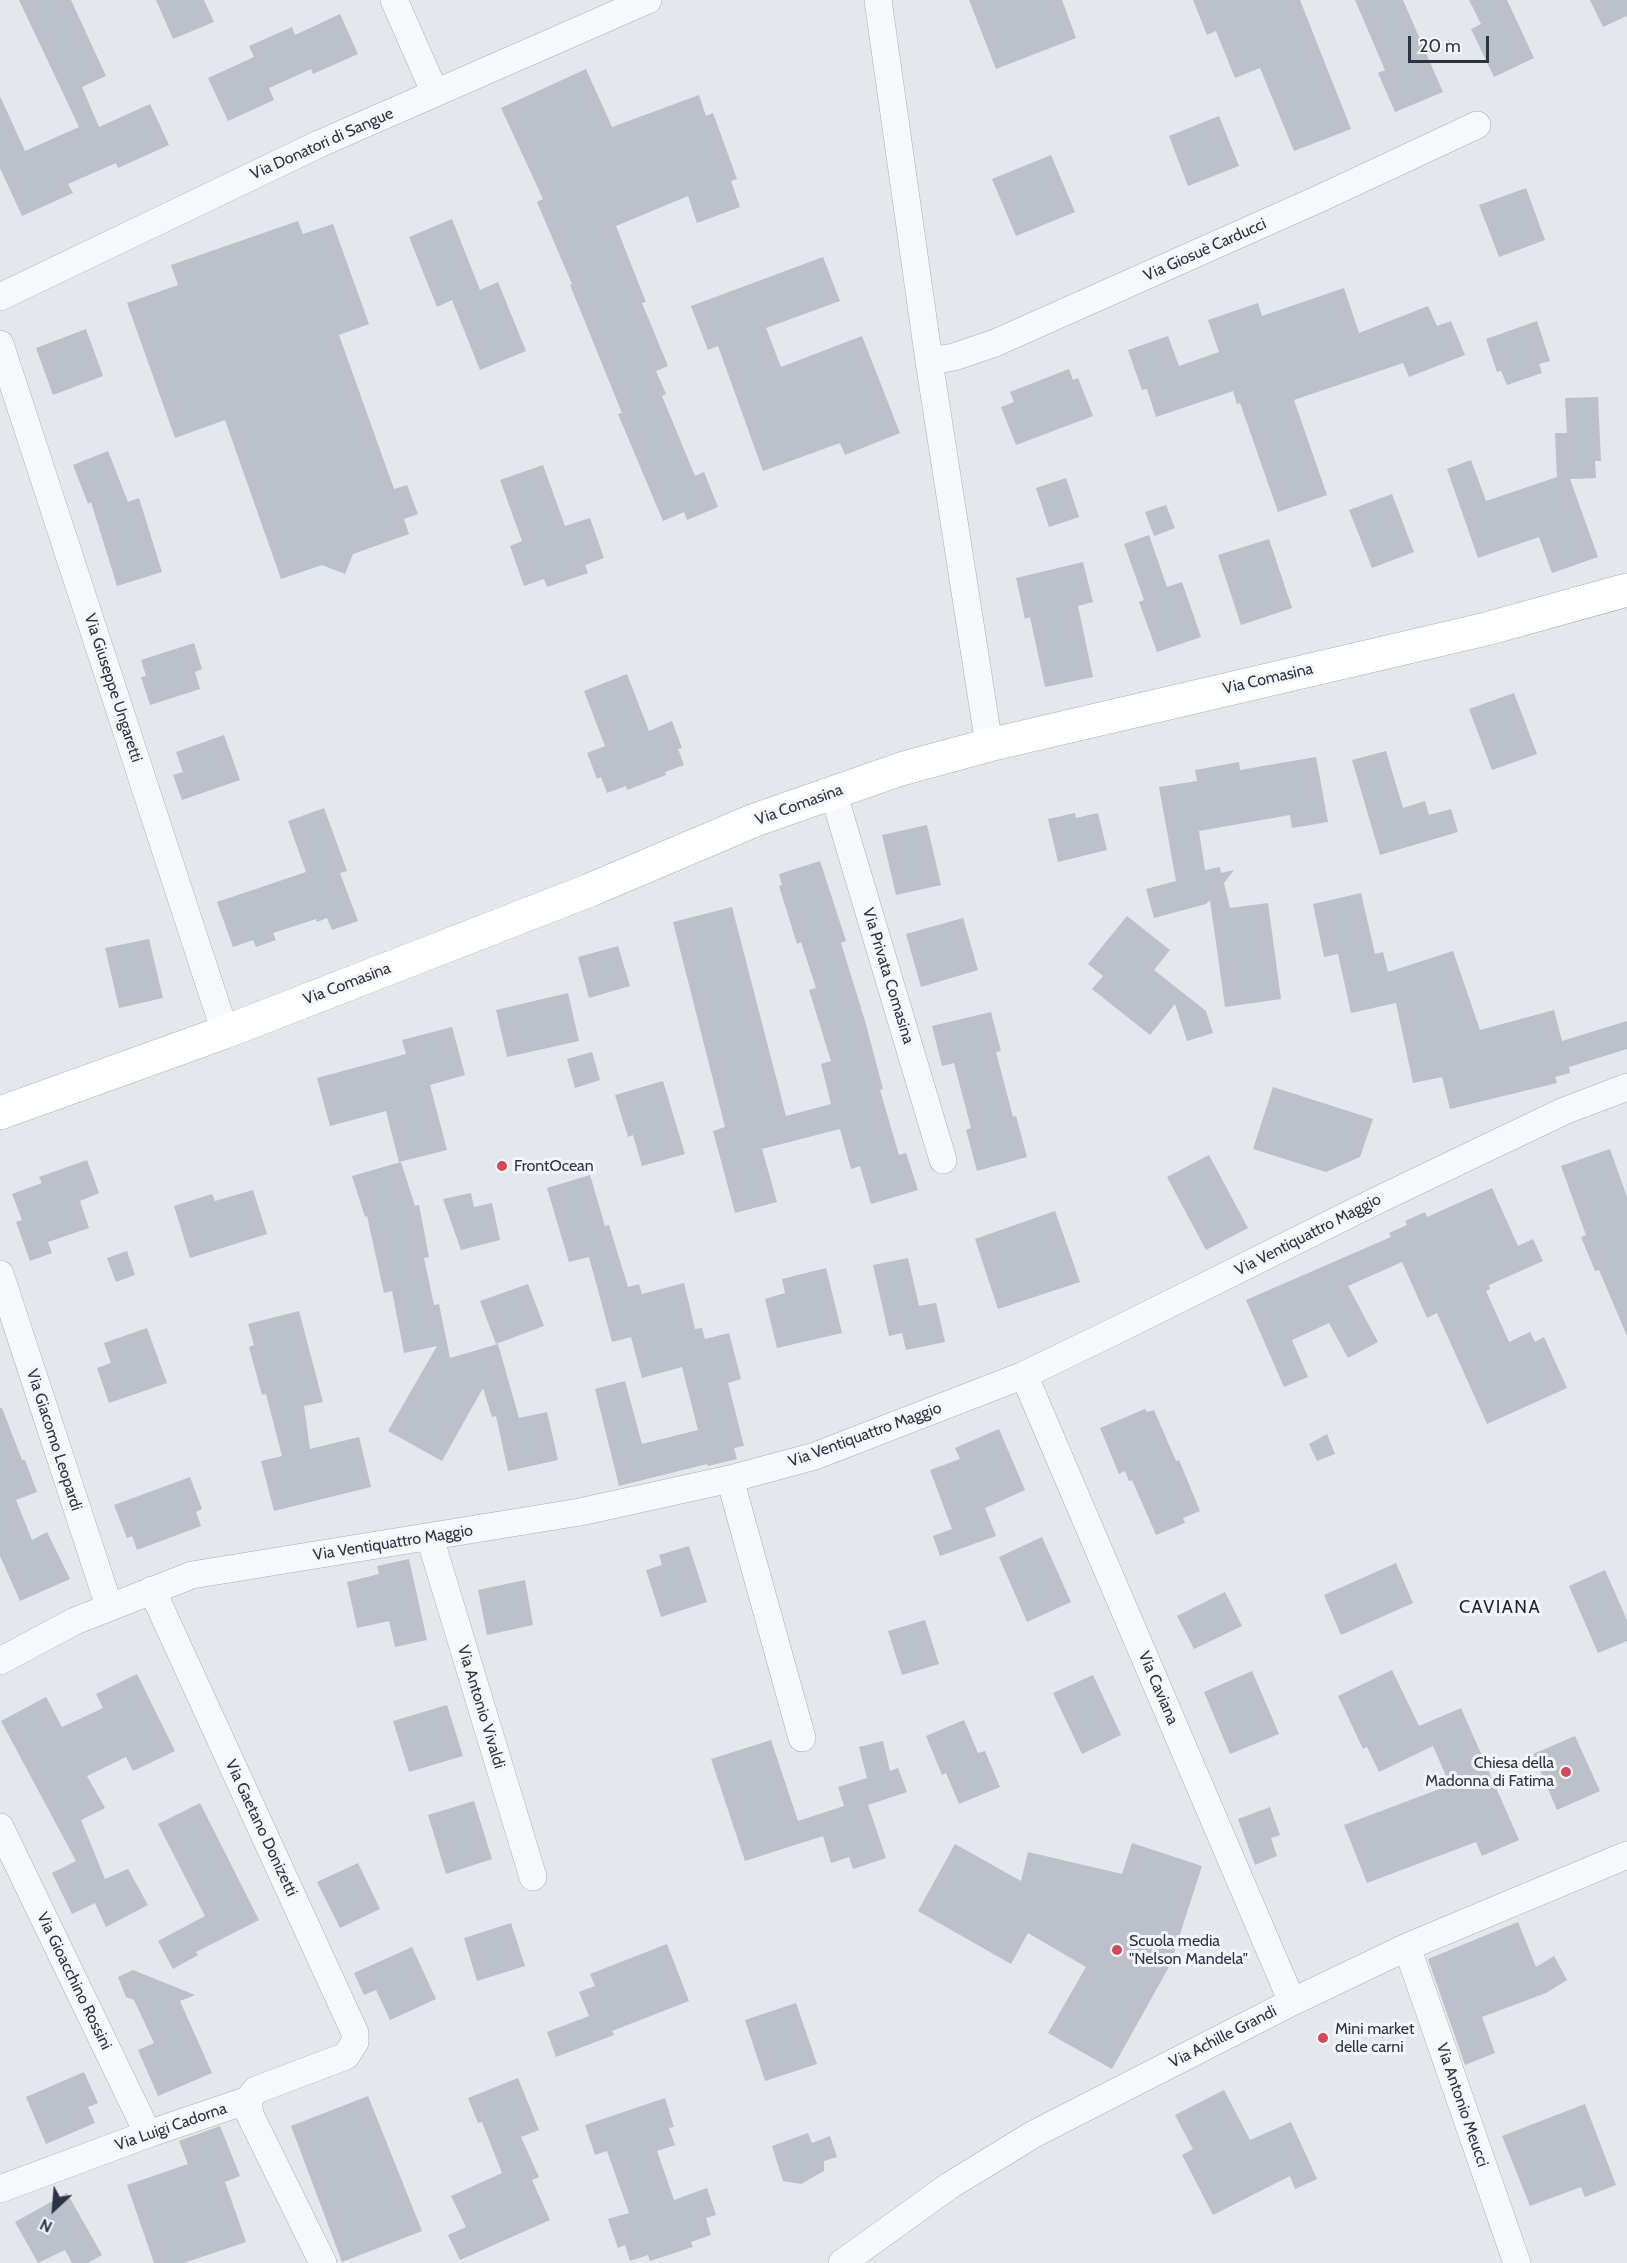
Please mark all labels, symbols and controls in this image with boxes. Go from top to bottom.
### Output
scale bar [1411,24,1492,62]
text: 20 m [1419,35,1461,57]
street label: Via Donatori di Sangue [248,104,396,184]
street label: Via Giosuè Carducci [1141,214,1269,286]
street label: Via Giuseppe Ungaretti [80,611,146,765]
street label: Via Comasina [1221,659,1315,699]
street label: Via Comasina [753,780,845,830]
street label: Via Privata Comasina [858,906,918,1046]
street label: Via Comasina [301,959,393,1009]
place label: FrontOcean [514,1156,594,1176]
marker: FrontOcean [495,1159,509,1173]
street label: Via Ventiquattro Maggio [1232,1190,1384,1280]
street label: Via Giacomo Leopardi [22,1367,86,1513]
street label: Via Ventiquattro Maggio [786,1398,944,1472]
street label: Via Ventiquattro Maggio [312,1521,474,1565]
district label: CAVIANA [1459,1597,1541,1619]
street label: Via Antonio Vivaldi [453,1643,509,1771]
street label: Via Caviana [1134,1648,1182,1728]
place label: Chiesa della Madonna di Fatima [1425,1753,1554,1791]
street label: Via Gaetano Donizetti [221,1757,301,1899]
marker: Chiesa della Madonna di Fatima [1559,1765,1573,1779]
street label: Via Gioacchino Rossini [32,1909,116,2053]
place label: Scuola media "Nelson Mandela" [1129,1931,1248,1969]
marker: Scuola media "Nelson Mandela" [1110,1943,1124,1957]
street label: Via Achille Grandi [1166,2002,1280,2072]
place label: Mini market delle carni [1335,2019,1414,2057]
marker: Mini market delle carni [1316,2031,1330,2045]
street label: Via Antonio Meucci [1432,2040,1492,2170]
street label: Via Luigi Cadorna [113,2099,229,2155]
north arrow [24,2179,84,2239]
text: N [37,2215,55,2237]

